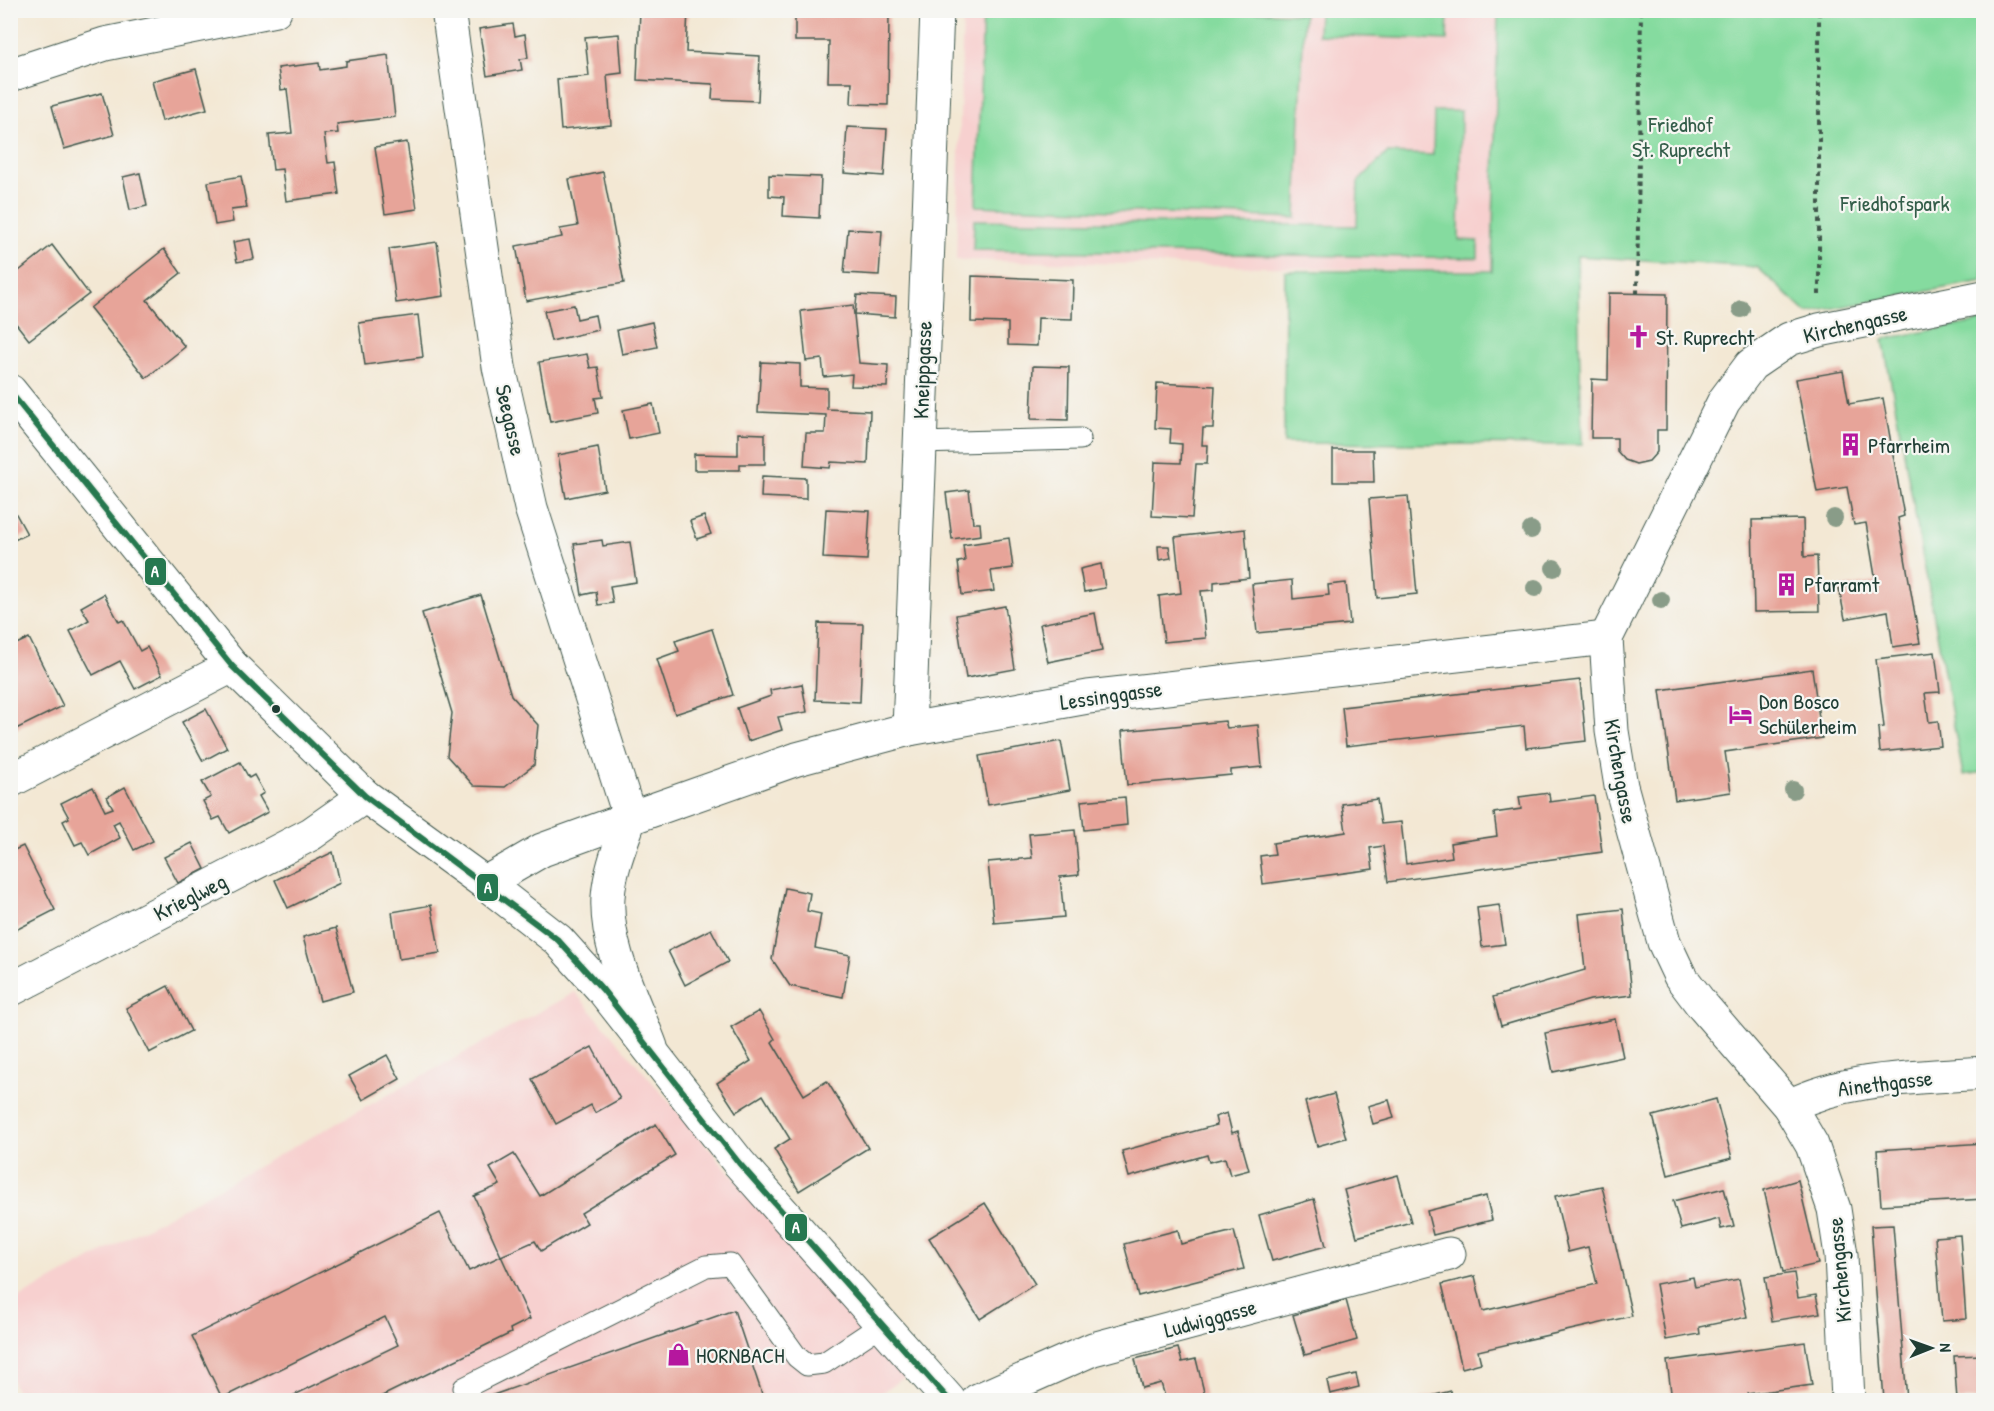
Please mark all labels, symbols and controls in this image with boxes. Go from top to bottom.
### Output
park label: Friedhof St. Ruprecht [1632,109,1731,164]
park label: Friedhofspark [1839,188,1950,218]
street label: Kirchengasse [1800,297,1910,350]
street label: Kneippgasse [905,320,939,420]
place label: St. Ruprecht [1656,322,1755,352]
church icon: St. Ruprecht [1625,324,1651,350]
street label: Seegasse [488,382,534,459]
place label: Pfarrheim [1868,430,1950,460]
building icon: Pfarrheim [1837,432,1863,458]
line badge: A [144,557,167,586]
text: A [151,560,159,582]
place label: Pfarramt [1804,569,1880,599]
building icon: Pfarramt [1773,571,1799,597]
street label: Lessinggasse [1058,673,1164,717]
place label: Don Bosco Schülerheim [1759,686,1857,741]
hotel icon: Don Bosco Schülerheim [1728,701,1754,727]
unlabelled marker [270,703,282,715]
street label: Kirchengasse [1597,716,1645,826]
street label: Krieglweg [148,866,232,928]
line badge: A [476,873,499,902]
text: A [484,876,492,898]
street label: Ainethgasse [1836,1062,1934,1104]
line badge: A [784,1213,808,1242]
text: A [792,1216,800,1238]
street label: Kirchengasse [1819,1216,1859,1324]
street label: Ludwiggasse [1160,1291,1260,1345]
north arrow [1901,1318,1961,1378]
place label: HORNBACH [696,1340,784,1370]
shop icon: HORNBACH [665,1342,691,1368]
text: N [1935,1343,1957,1353]

